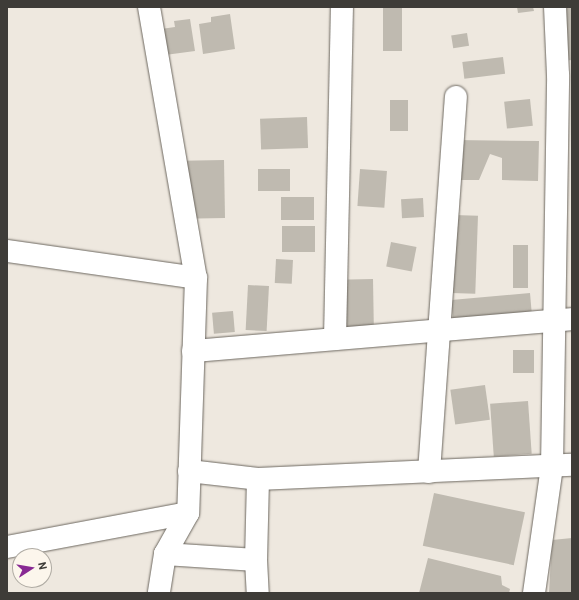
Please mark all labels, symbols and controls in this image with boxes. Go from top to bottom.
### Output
north arrow [12,548,52,588]
text: N [36,561,50,571]

